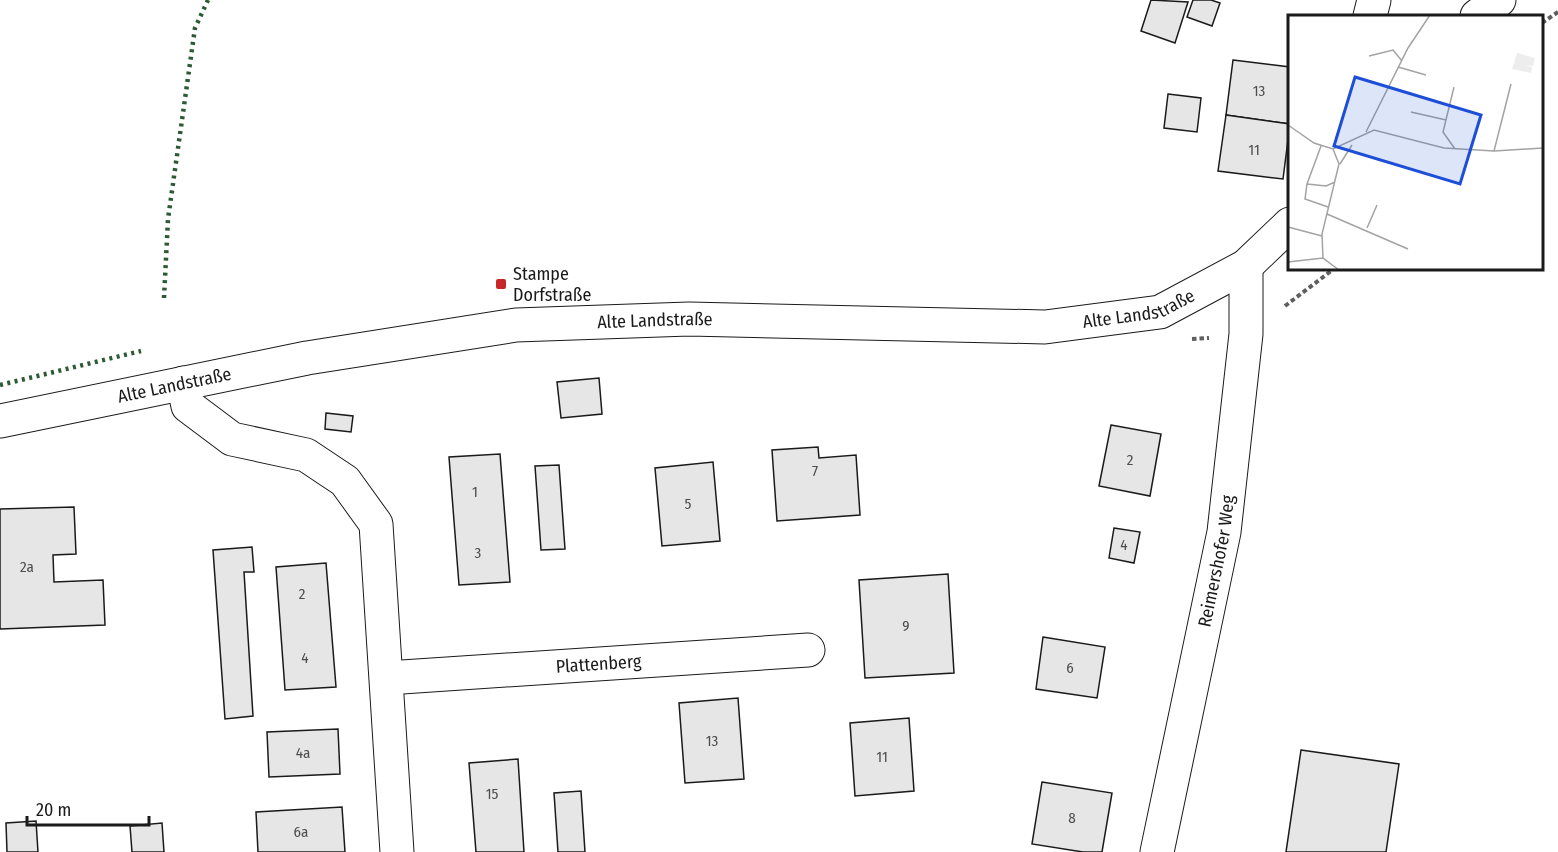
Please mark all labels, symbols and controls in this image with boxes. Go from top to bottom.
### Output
inset map [1288,15,1543,270]
house number: 13 [1253,82,1266,100]
house number: 11 [1248,141,1260,159]
place label: Stampe Dorfstraße [513,263,591,306]
marker: Stampe Dorfstraße [494,277,508,291]
street label: Alte Landstraße [1081,285,1198,333]
street label: Alte Landstraße [597,308,713,333]
street label: Alte Landstraße [116,363,233,408]
house number: 2 [1127,451,1134,469]
house number: 7 [812,462,818,480]
house number: 1 [472,483,478,501]
street label: Reimershofer Weg [1193,493,1239,629]
house number: 5 [685,495,692,513]
house number: 4 [1120,536,1128,554]
house number: 3 [475,544,482,562]
house number: 2a [20,558,34,576]
house number: 2 [299,585,306,603]
house number: 9 [902,617,910,635]
house number: 4 [301,649,309,667]
street label: Plattenberg [555,650,643,678]
house number: 6 [1066,659,1074,677]
house number: 13 [706,732,719,750]
house number: 4a [296,744,310,762]
house number: 11 [876,748,888,766]
house number: 15 [486,785,498,803]
scale bar [27,789,148,827]
text: 20 m [36,799,71,821]
house number: 8 [1068,809,1076,827]
house number: 6a [294,823,308,841]

